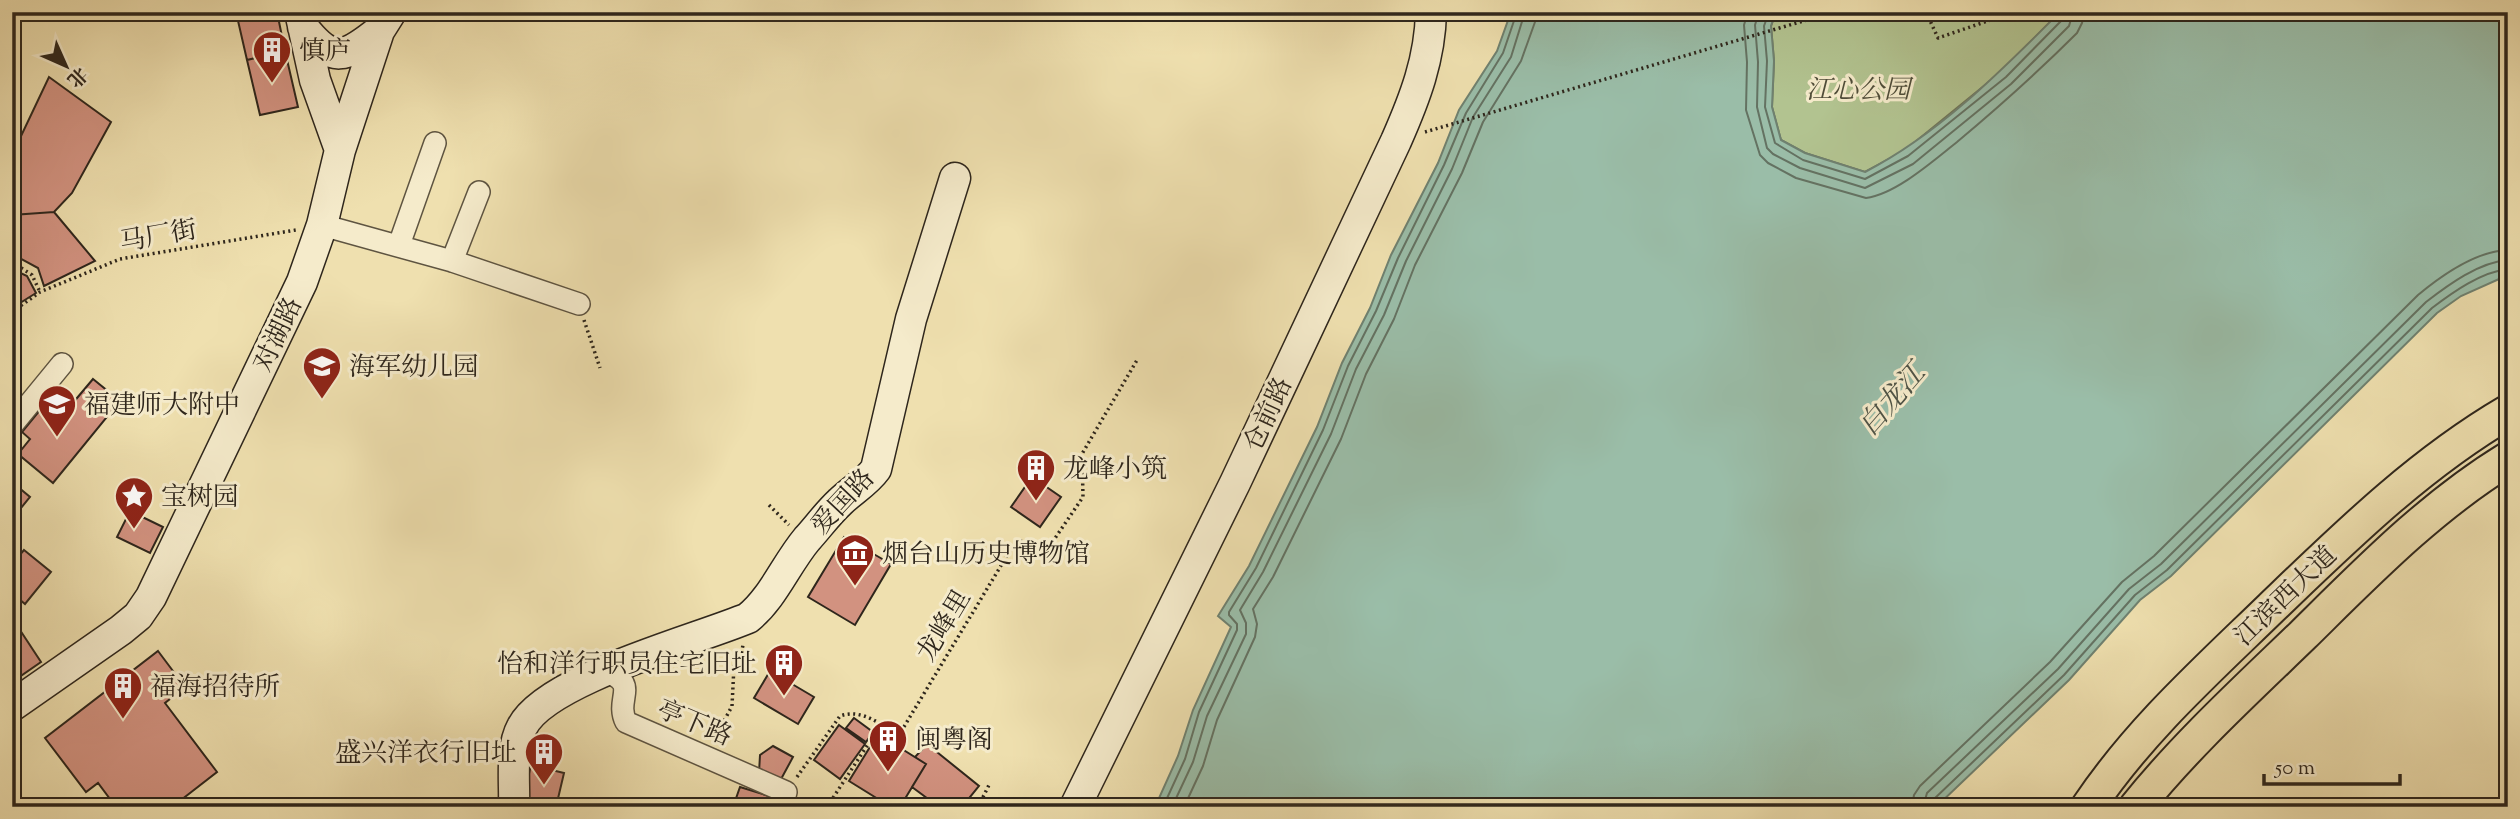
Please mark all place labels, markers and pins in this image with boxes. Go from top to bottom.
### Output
building icon: 慎庐 [251,29,293,84]
place label: 慎庐 [299,34,351,71]
school or university icon: 海军幼儿园 [301,345,343,400]
place label: 海军幼儿园 [349,350,479,387]
school or university icon: 福建师大附中 [36,383,78,438]
place label: 福建师大附中 [84,388,240,425]
building icon: 龙峰小筑 [1015,447,1057,502]
place label: 龙峰小筑 [1063,452,1167,489]
place icon: 宝树园 [113,475,155,530]
place label: 宝树园 [161,480,239,517]
museum icon: 烟台山历史博物馆 [834,532,876,587]
place label: 烟台山历史博物馆 [882,537,1090,574]
building icon: 怡和洋行职员住宅旧址 [763,642,805,697]
place label: 怡和洋行职员住宅旧址 [497,647,757,684]
building icon: 福海招待所 [102,665,144,720]
place label: 福海招待所 [150,670,280,707]
building icon: 闽粤阁 [867,718,909,773]
place label: 闽粤阁 [915,723,993,760]
building icon: 盛兴洋衣行旧址 [523,731,565,786]
place label: 盛兴洋衣行旧址 [335,736,517,773]

